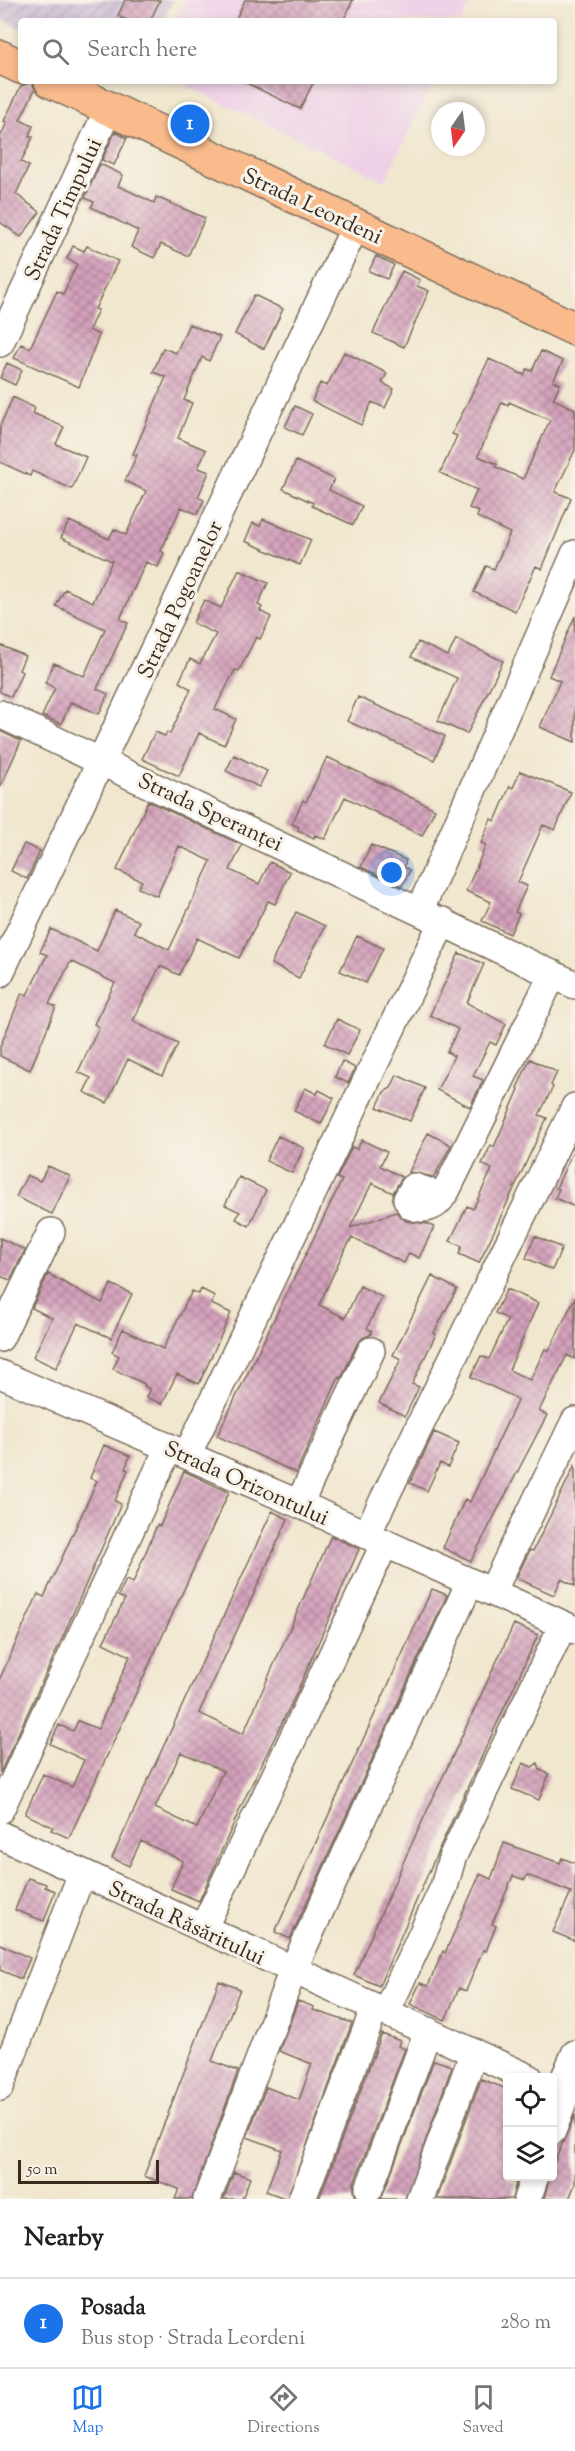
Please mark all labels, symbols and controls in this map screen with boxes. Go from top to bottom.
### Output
search box [18,18,557,84]
icon: search [39,35,72,68]
text: Search here [87,35,197,67]
pin: 1 [170,102,210,146]
north arrow [431,102,485,156]
street label: Strada Timpului [18,134,112,287]
street label: Strada Leordeni [236,161,387,254]
street label: Strada Pogoanelor [131,516,232,685]
street label: Strada Speranței [132,766,288,861]
your location [377,858,406,887]
street label: Strada Orizontului [158,1434,333,1535]
street label: Strada Răsăritului [102,1874,269,1975]
map controls [503,2073,557,2181]
button: locate [503,2073,557,2127]
button: layers [503,2127,557,2181]
scale bar [18,2157,159,2184]
text: 50 m [27,2159,58,2182]
text: Nearby [24,2220,104,2257]
text: Posada [81,2293,146,2325]
text: 1 [40,2309,47,2338]
text: 280 m [500,2309,551,2338]
text: Bus stop · Strada Leordeni [81,2325,305,2354]
tab: Map [71,2381,104,2440]
tab: Directions [247,2381,320,2440]
tab: Saved [462,2381,504,2440]

